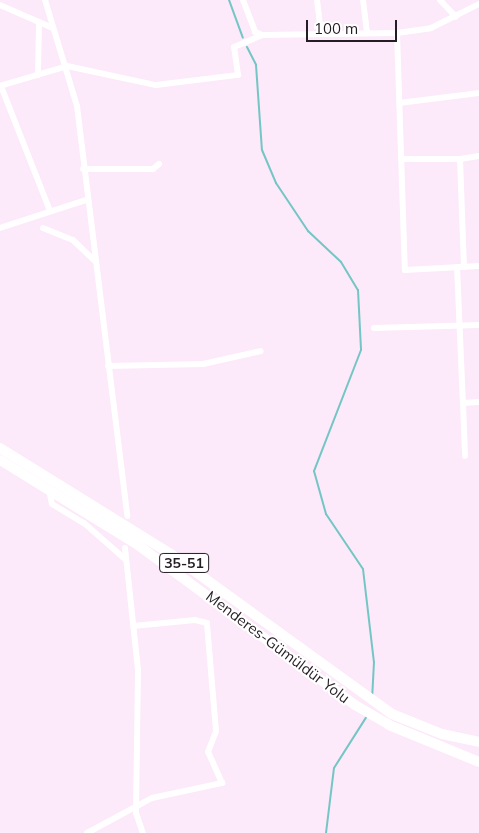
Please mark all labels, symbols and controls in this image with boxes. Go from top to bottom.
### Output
scale bar [309,10,400,42]
text: 100 m [314,19,358,38]
road number: 35-51 [159,552,209,574]
street label: Menderes-Gümüldür Yolu [203,587,353,707]

